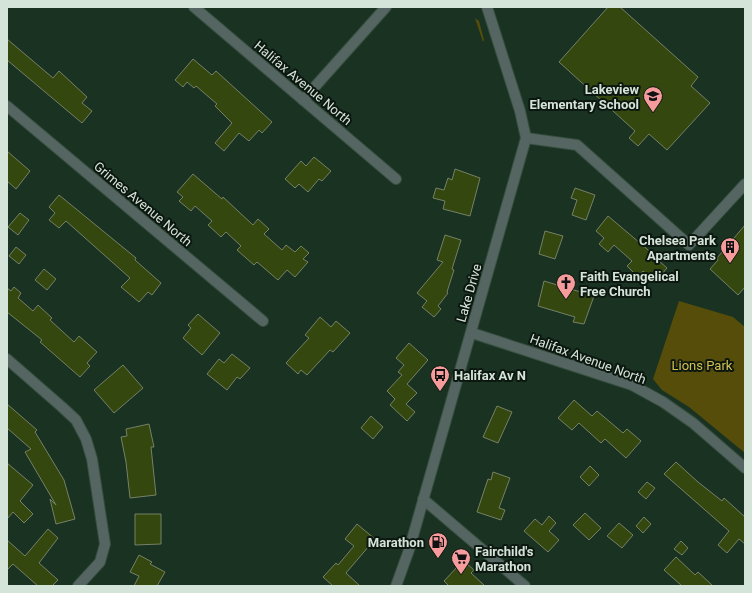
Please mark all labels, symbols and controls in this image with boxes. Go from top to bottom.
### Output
street label: Halifax Avenue North [251,38,355,128]
place label: Lakeview Elementary School [529,82,639,112]
school or university icon: Lakeview Elementary School [642,85,664,113]
street label: Grimes Avenue North [91,159,195,249]
place label: Chelsea Park Apartments [639,233,717,263]
building icon: Chelsea Park Apartments [719,236,741,264]
street label: Lake Drive [454,262,484,324]
place label: Faith Evangelical Free Church [580,269,679,299]
church icon: Faith Evangelical Free Church [555,272,577,300]
street label: Halifax Avenue North [528,331,648,387]
park label: Lions Park [672,358,733,373]
bus stop icon: Halifax Av N [429,364,451,392]
place label: Halifax Av N [454,368,526,383]
fuel station icon: Marathon [427,531,449,559]
place label: Marathon [368,535,424,550]
place label: Fairchild's Marathon [475,544,534,574]
supermarket icon: Fairchild's Marathon [450,547,472,575]

